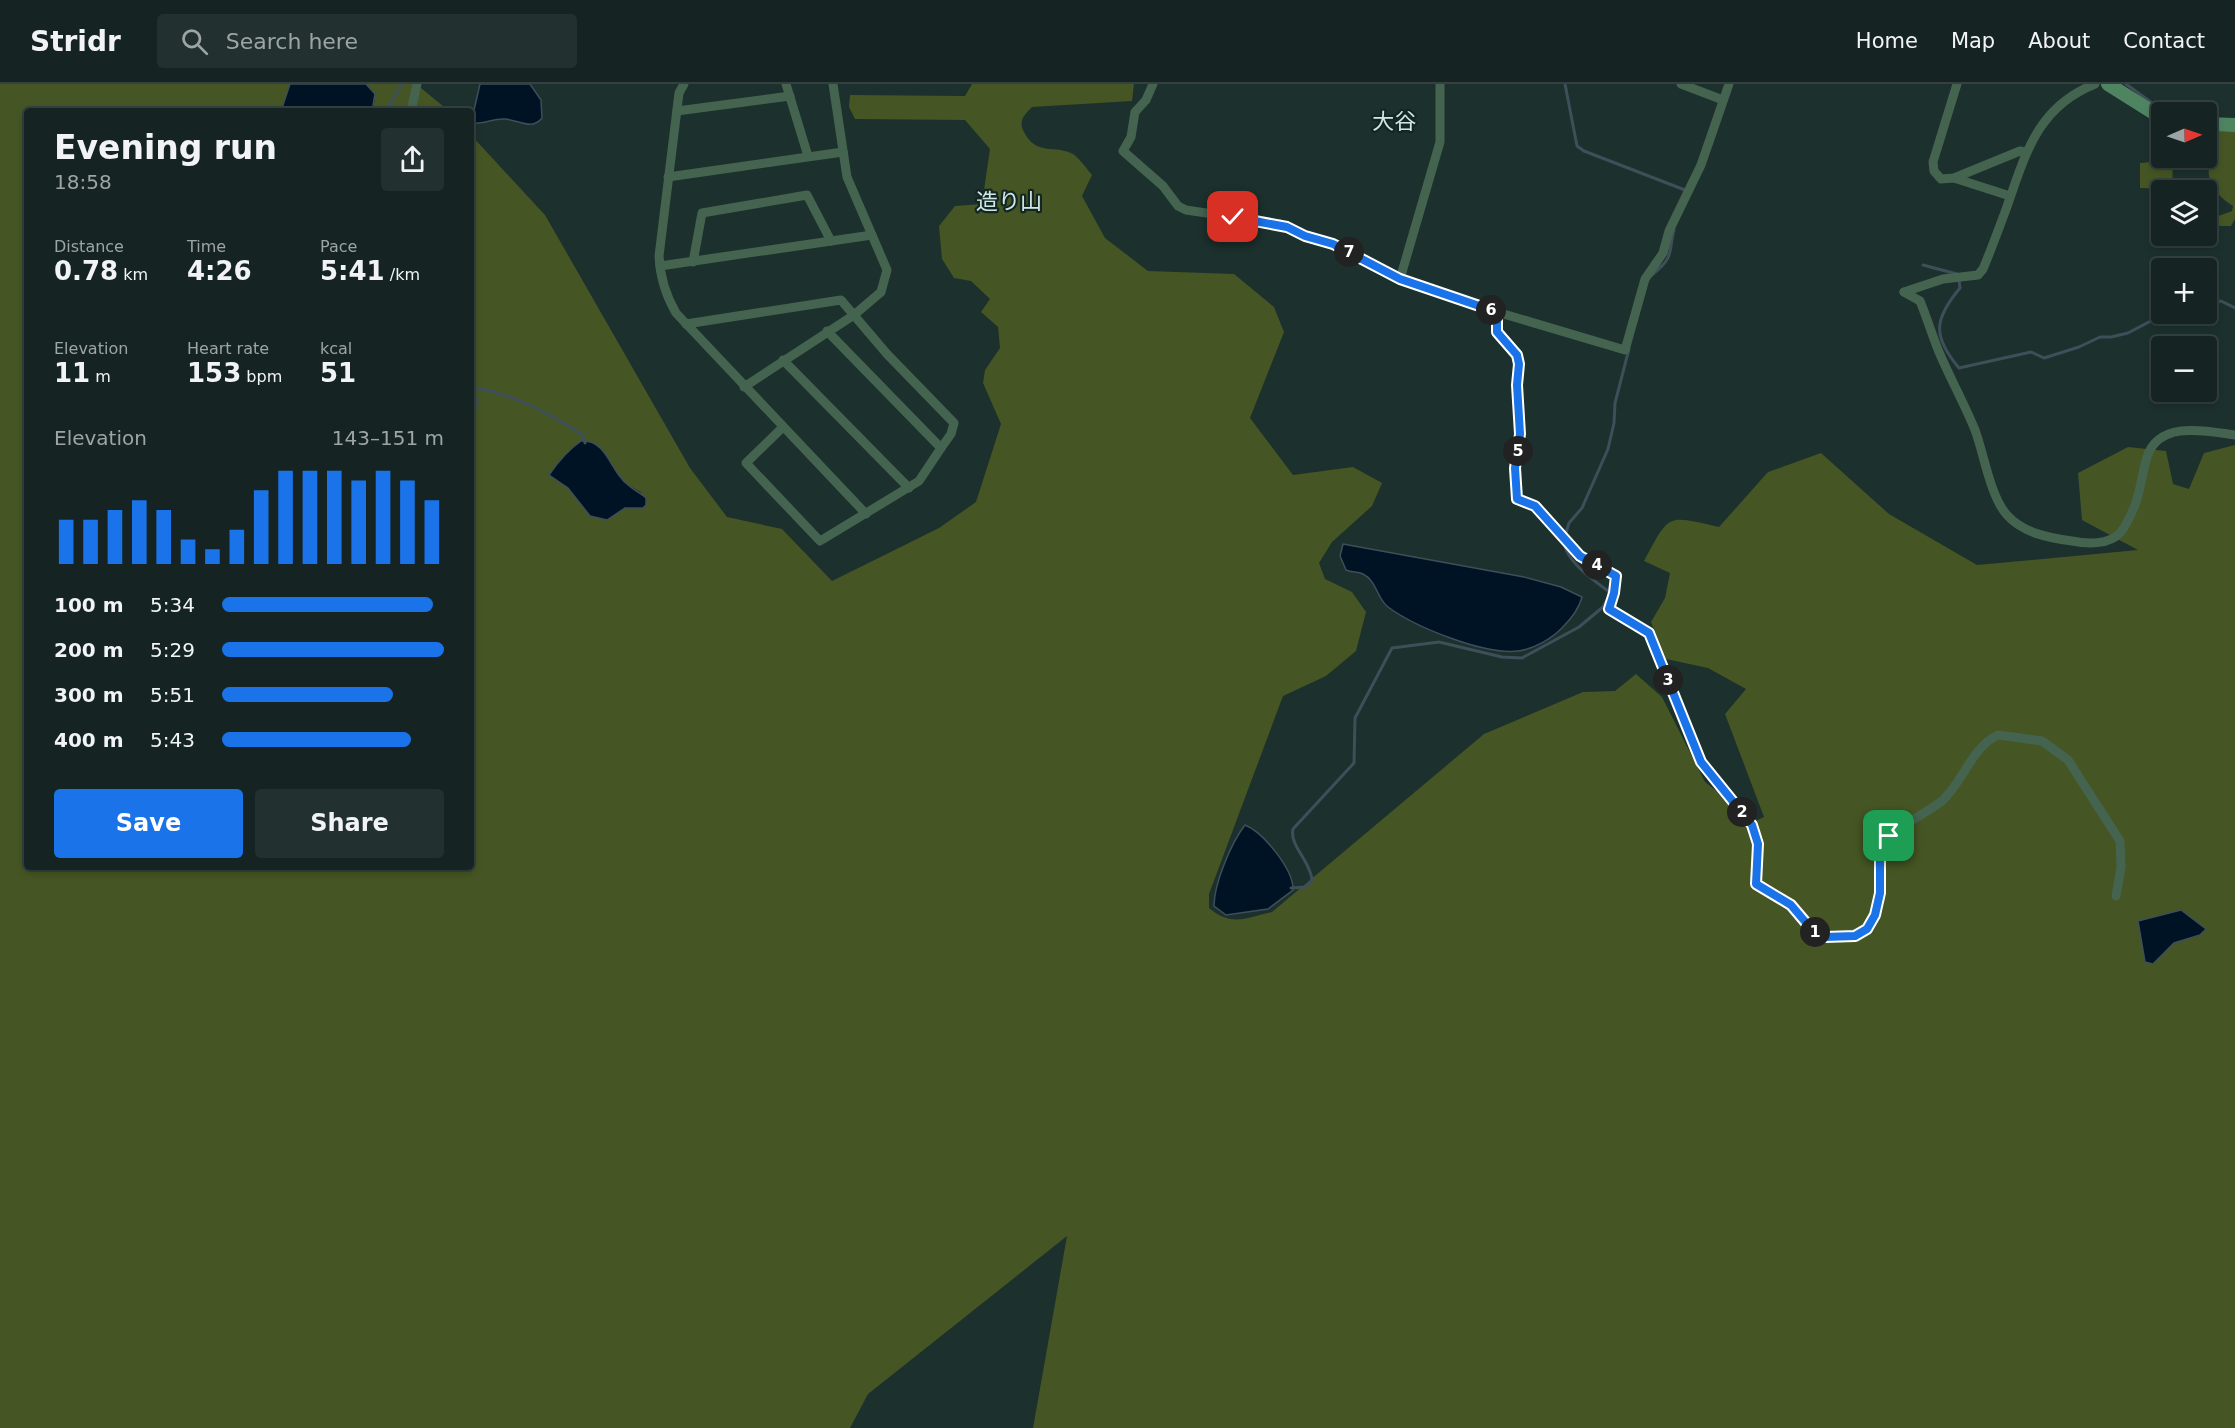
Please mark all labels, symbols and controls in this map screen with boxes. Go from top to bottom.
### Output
search box [157,14,577,68]
text: Stridr [30,25,121,58]
icon: search [178,25,211,58]
text: Search here [226,29,358,54]
text: Home [1856,29,1918,53]
text: Map [1951,29,1995,53]
text: About [2028,29,2090,53]
text: Contact [2123,29,2205,53]
north arrow [2151,102,2217,168]
map controls [2151,102,2217,402]
district label: 大谷 [1372,109,1416,134]
text: Evening run [54,128,277,167]
button: share [381,128,444,191]
text: 18:58 [54,170,112,194]
button: layers [2151,180,2217,246]
district label: 造り山 [976,189,1042,214]
pin [1207,191,1258,242]
icon: check [1216,200,1249,233]
text: Distance [54,237,124,256]
text: Time [187,237,226,256]
text: Pace [320,237,357,256]
pin: 7 [1334,237,1364,267]
text: 7 [1343,242,1355,261]
text: 0.78 [54,256,118,286]
text: 4:26 [187,256,252,286]
text: 5:41 [320,256,385,286]
button: + [2151,258,2217,324]
text: km [118,265,148,284]
text: /km [385,265,420,284]
pin: 6 [1476,295,1506,325]
text: 6 [1485,300,1497,319]
button: − [2151,336,2217,402]
text: Elevation [54,339,128,358]
text: Heart rate [187,339,269,358]
text: kcal [320,339,352,358]
text: 11 [54,358,90,388]
text: 153 [187,358,241,388]
text: 51 [320,358,356,388]
text: m [90,367,111,386]
text: bpm [241,367,282,386]
text: Elevation [54,426,147,450]
text: 143–151 m [332,426,444,450]
pin: 5 [1503,436,1533,466]
text: 5 [1512,441,1524,460]
pin: 4 [1582,550,1612,580]
text: 4 [1591,555,1603,574]
text: 100 m [54,593,124,617]
text: 5:34 [150,593,195,617]
text: 200 m [54,638,124,662]
text: 5:29 [150,638,195,662]
pin: 3 [1653,665,1683,695]
text: 3 [1662,670,1674,689]
text: 300 m [54,683,124,707]
text: 5:51 [150,683,195,707]
text: 400 m [54,728,124,752]
text: 5:43 [150,728,195,752]
button: Save [54,789,243,858]
button: Share [255,789,444,858]
pin: 2 [1727,797,1757,827]
text: 2 [1736,802,1748,821]
pin [1863,810,1914,861]
icon: arrive [1872,819,1905,852]
pin: 1 [1800,917,1830,947]
text: 1 [1809,922,1821,941]

